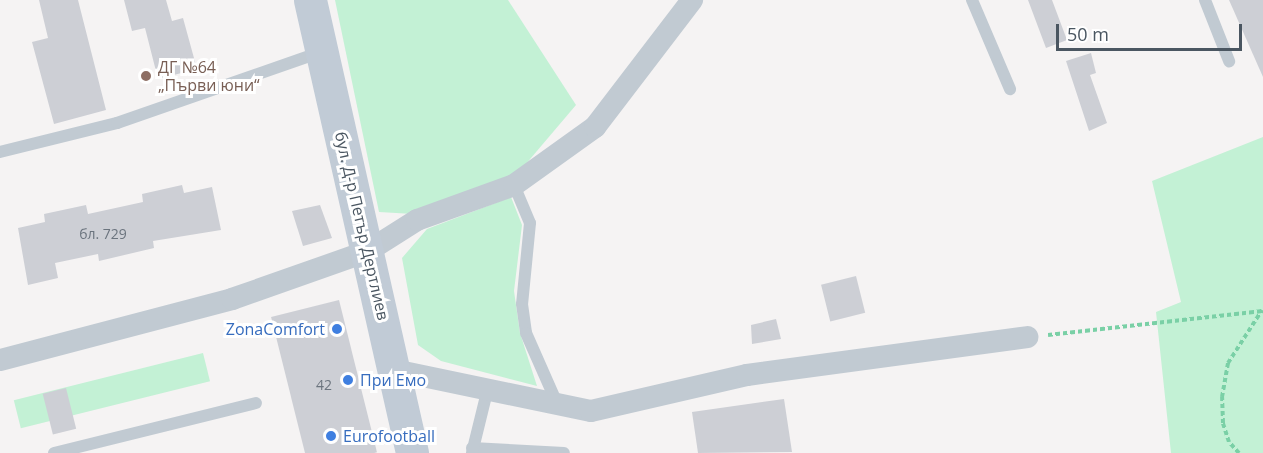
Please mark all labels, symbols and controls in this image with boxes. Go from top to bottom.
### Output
scale bar [1059,12,1245,50]
text: 50 m [1067,22,1109,46]
place label: ДГ №64 „Първи юни“ [158,57,260,95]
marker: ДГ №64 „Първи юни“ [139,69,153,83]
street label: бул. Д-р Петър Дертлиев [331,130,393,322]
house number: бл. 729 [79,226,127,242]
place label: ZonaComfort [226,319,325,339]
marker: ZonaComfort [330,322,344,336]
place label: При Емо [360,370,426,390]
marker: При Емо [341,373,355,387]
house number: 42 [316,377,332,393]
place label: Eurofootball [343,426,435,446]
marker: Eurofootball [324,429,338,443]

